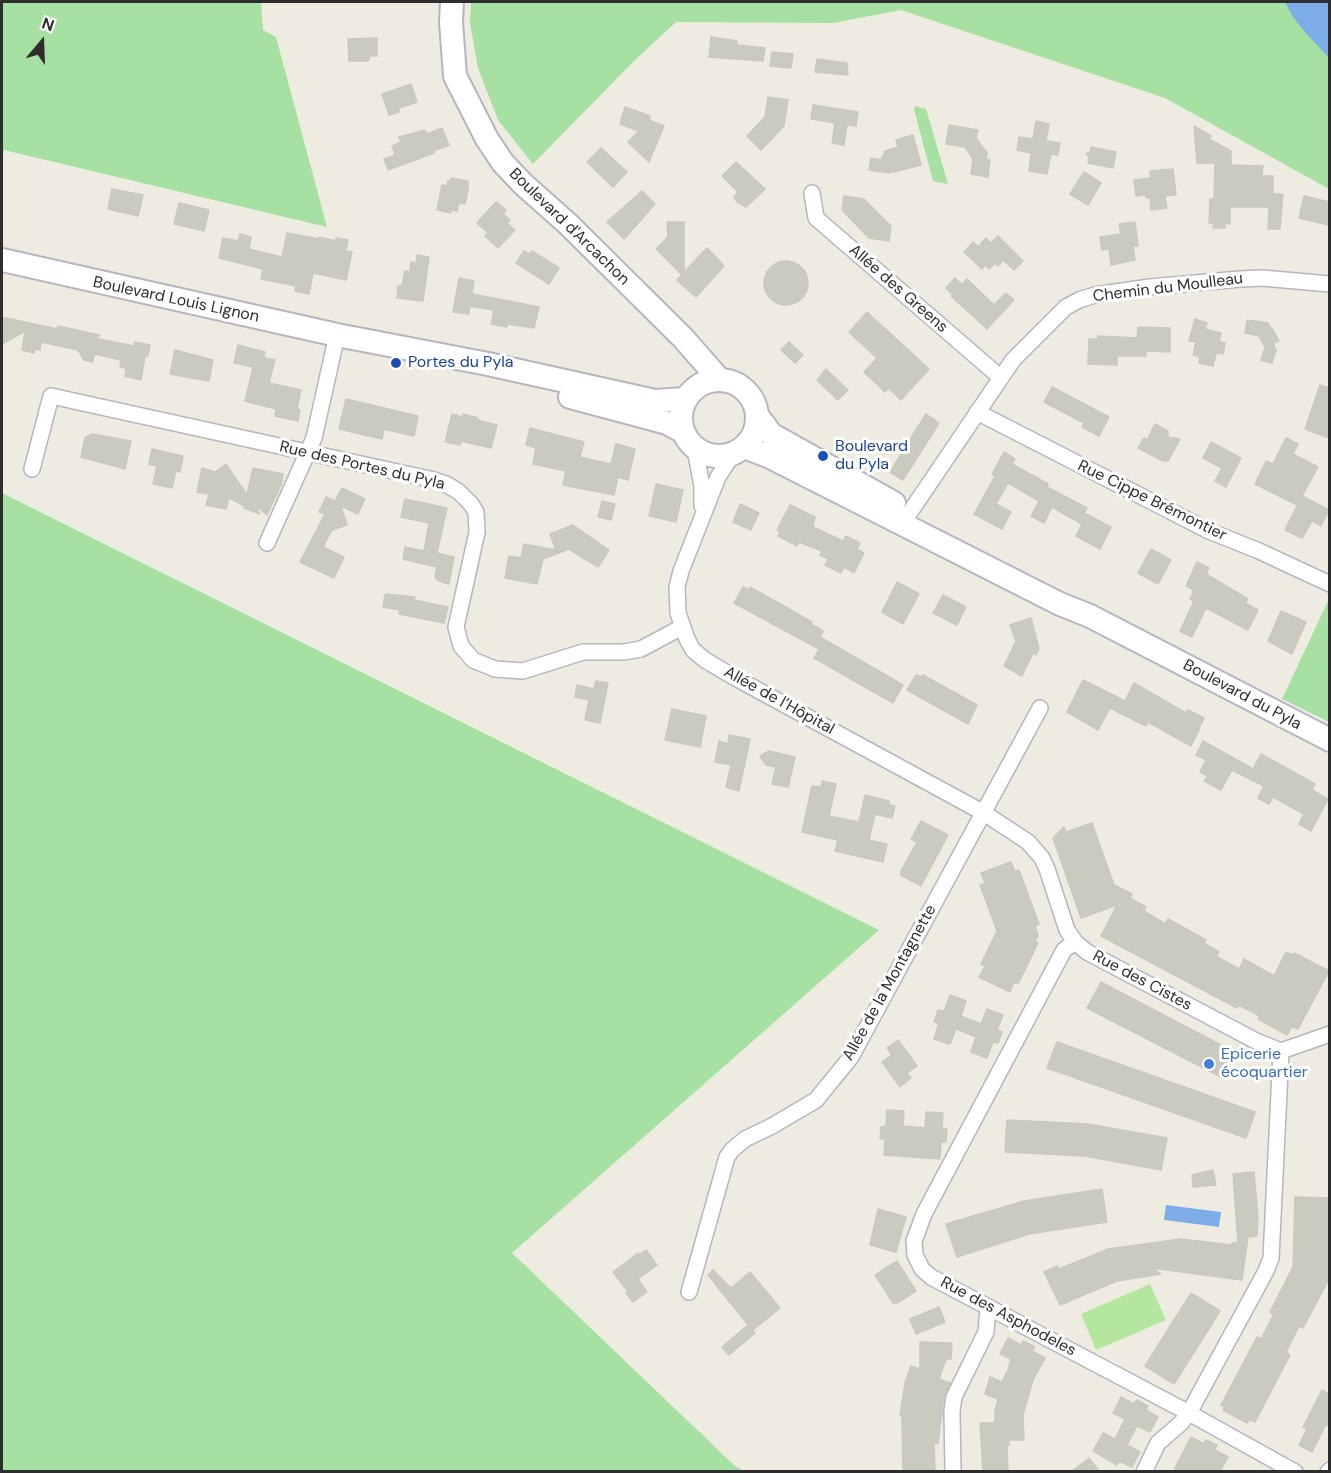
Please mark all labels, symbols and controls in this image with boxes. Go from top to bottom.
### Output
north arrow [12,12,72,72]
text: N [39,13,57,36]
street label: Boulevard d'Arcachon [505,165,633,289]
street label: Allée des Greens [845,241,951,337]
street label: Chemin du Moulleau [1092,269,1244,307]
street label: Boulevard Louis Lignon [91,273,261,327]
place label: Portes du Pyla [408,353,514,373]
marker: Portes du Pyla [389,356,403,370]
place label: Boulevard du Pyla [835,437,908,475]
street label: Rue des Portes du Pyla [278,438,446,494]
marker: Boulevard du Pyla [816,449,830,463]
street label: Rue Cippe Brémontier [1074,457,1230,545]
street label: Boulevard du Pyla [1180,656,1304,734]
street label: Allée de l’Hôpital [720,663,838,739]
street label: Allée de la Montagnette [839,902,941,1064]
street label: Rue des Cistes [1089,947,1195,1015]
place label: Epicerie écoquartier [1221,1045,1308,1083]
marker: Epicerie écoquartier [1202,1057,1216,1071]
street label: Rue des Asphodeles [937,1273,1079,1361]

